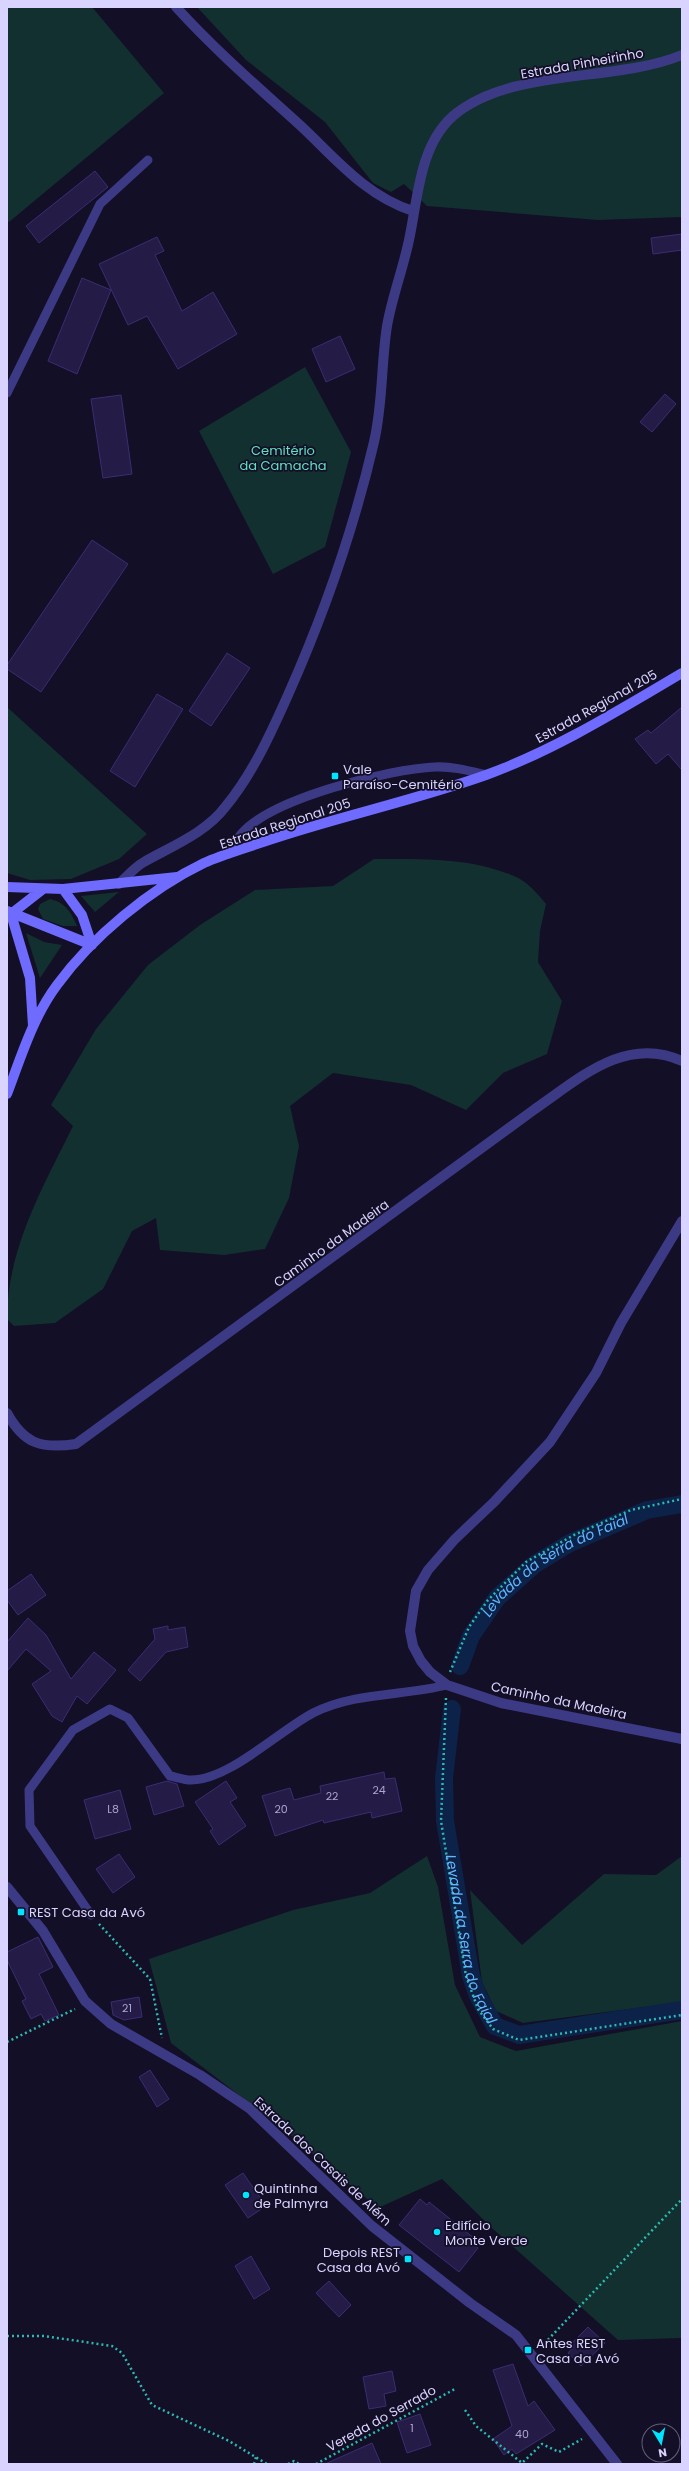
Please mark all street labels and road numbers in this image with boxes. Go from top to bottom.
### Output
street label: Estrada Pinheirinho [519,43,645,84]
street label: Estrada Regional 205 [532,665,661,748]
street label: Estrada Regional 205 [217,793,353,854]
street label: Caminho da Madeira [270,1195,393,1292]
street label: Caminho da Madeira [489,1677,629,1724]
street label: Estrada dos Casais de Além [250,2092,396,2230]
street label: Vereda do Serrado [323,2380,439,2456]

